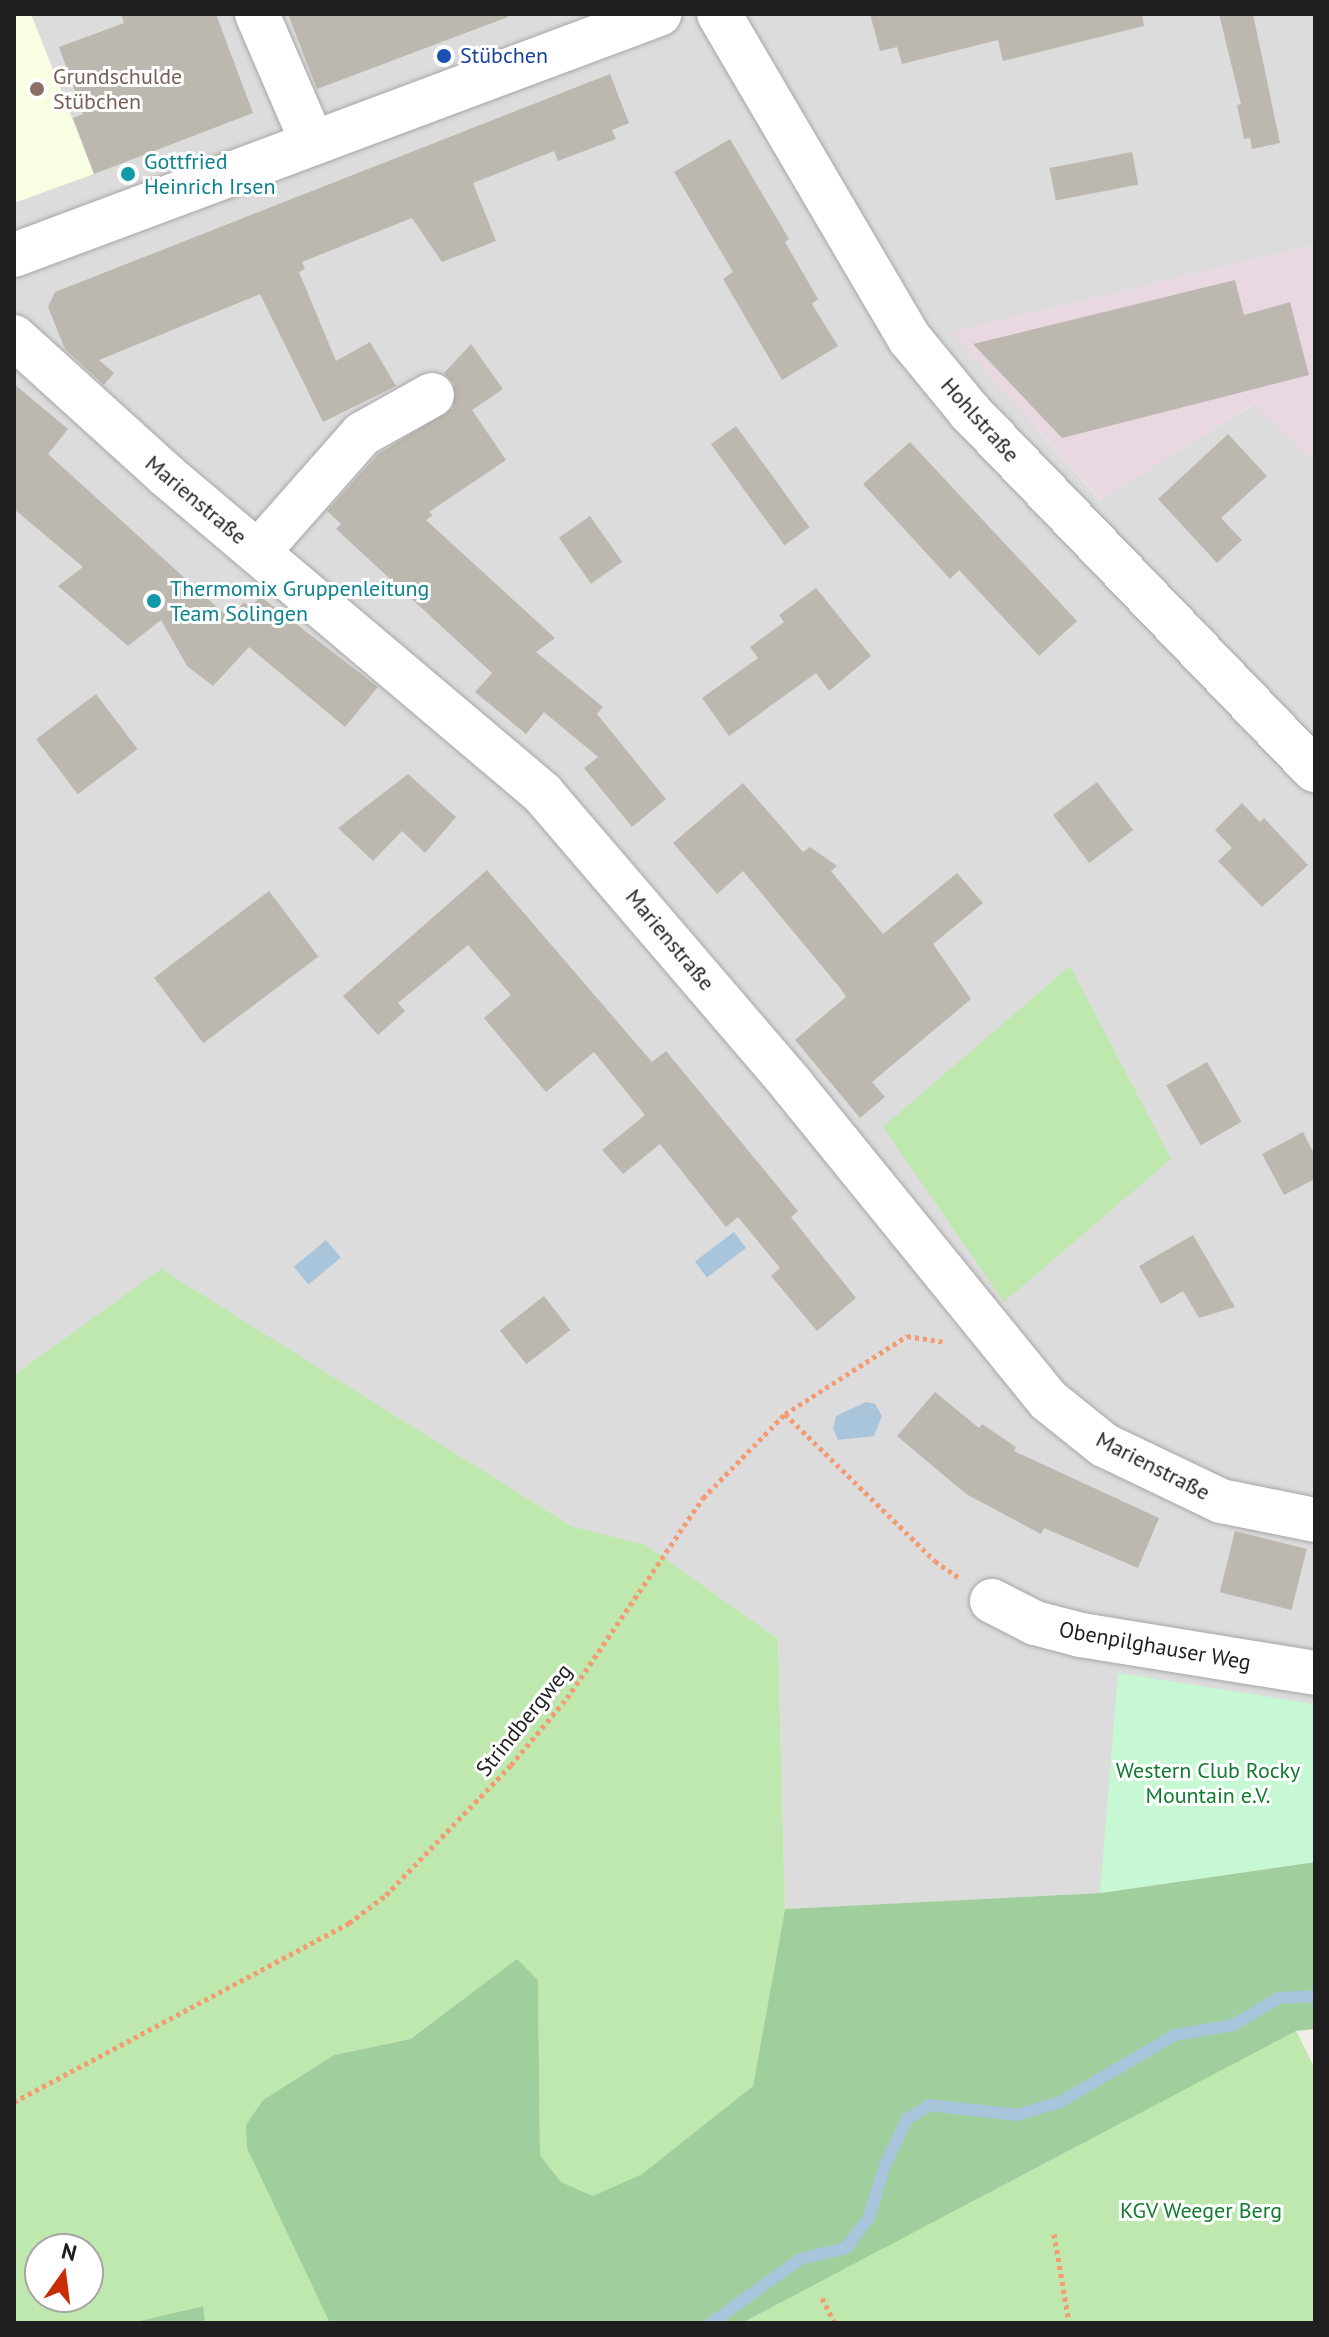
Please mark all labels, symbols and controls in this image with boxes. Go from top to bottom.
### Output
place label: Stübchen [460,43,548,69]
marker: Stübchen [435,47,453,65]
place label: Grundschulde Stübchen [53,63,182,114]
marker: Grundschulde Stübchen [28,80,46,98]
place label: Gottfried Heinrich Irsen [144,148,275,200]
marker: Gottfried Heinrich Irsen [119,165,137,183]
street label: Hohlstraße [935,372,1025,468]
street label: Marienstraße [140,450,252,550]
place label: Thermomix Gruppenleitung Team Solingen [170,575,430,626]
marker: Thermomix Gruppenleitung Team Solingen [145,592,163,610]
street label: Marienstraße [620,884,720,996]
street label: Marienstraße [1092,1426,1214,1506]
street label: Obenpilghauser Weg [1057,1616,1253,1676]
street label: Strindbergweg [471,1658,577,1782]
park label: Western Club Rocky Mountain e.V. [1116,1757,1300,1808]
park label: KGV Weeger Berg [1120,2198,1282,2224]
north arrow [24,2233,104,2313]
text: N [59,2236,80,2267]

